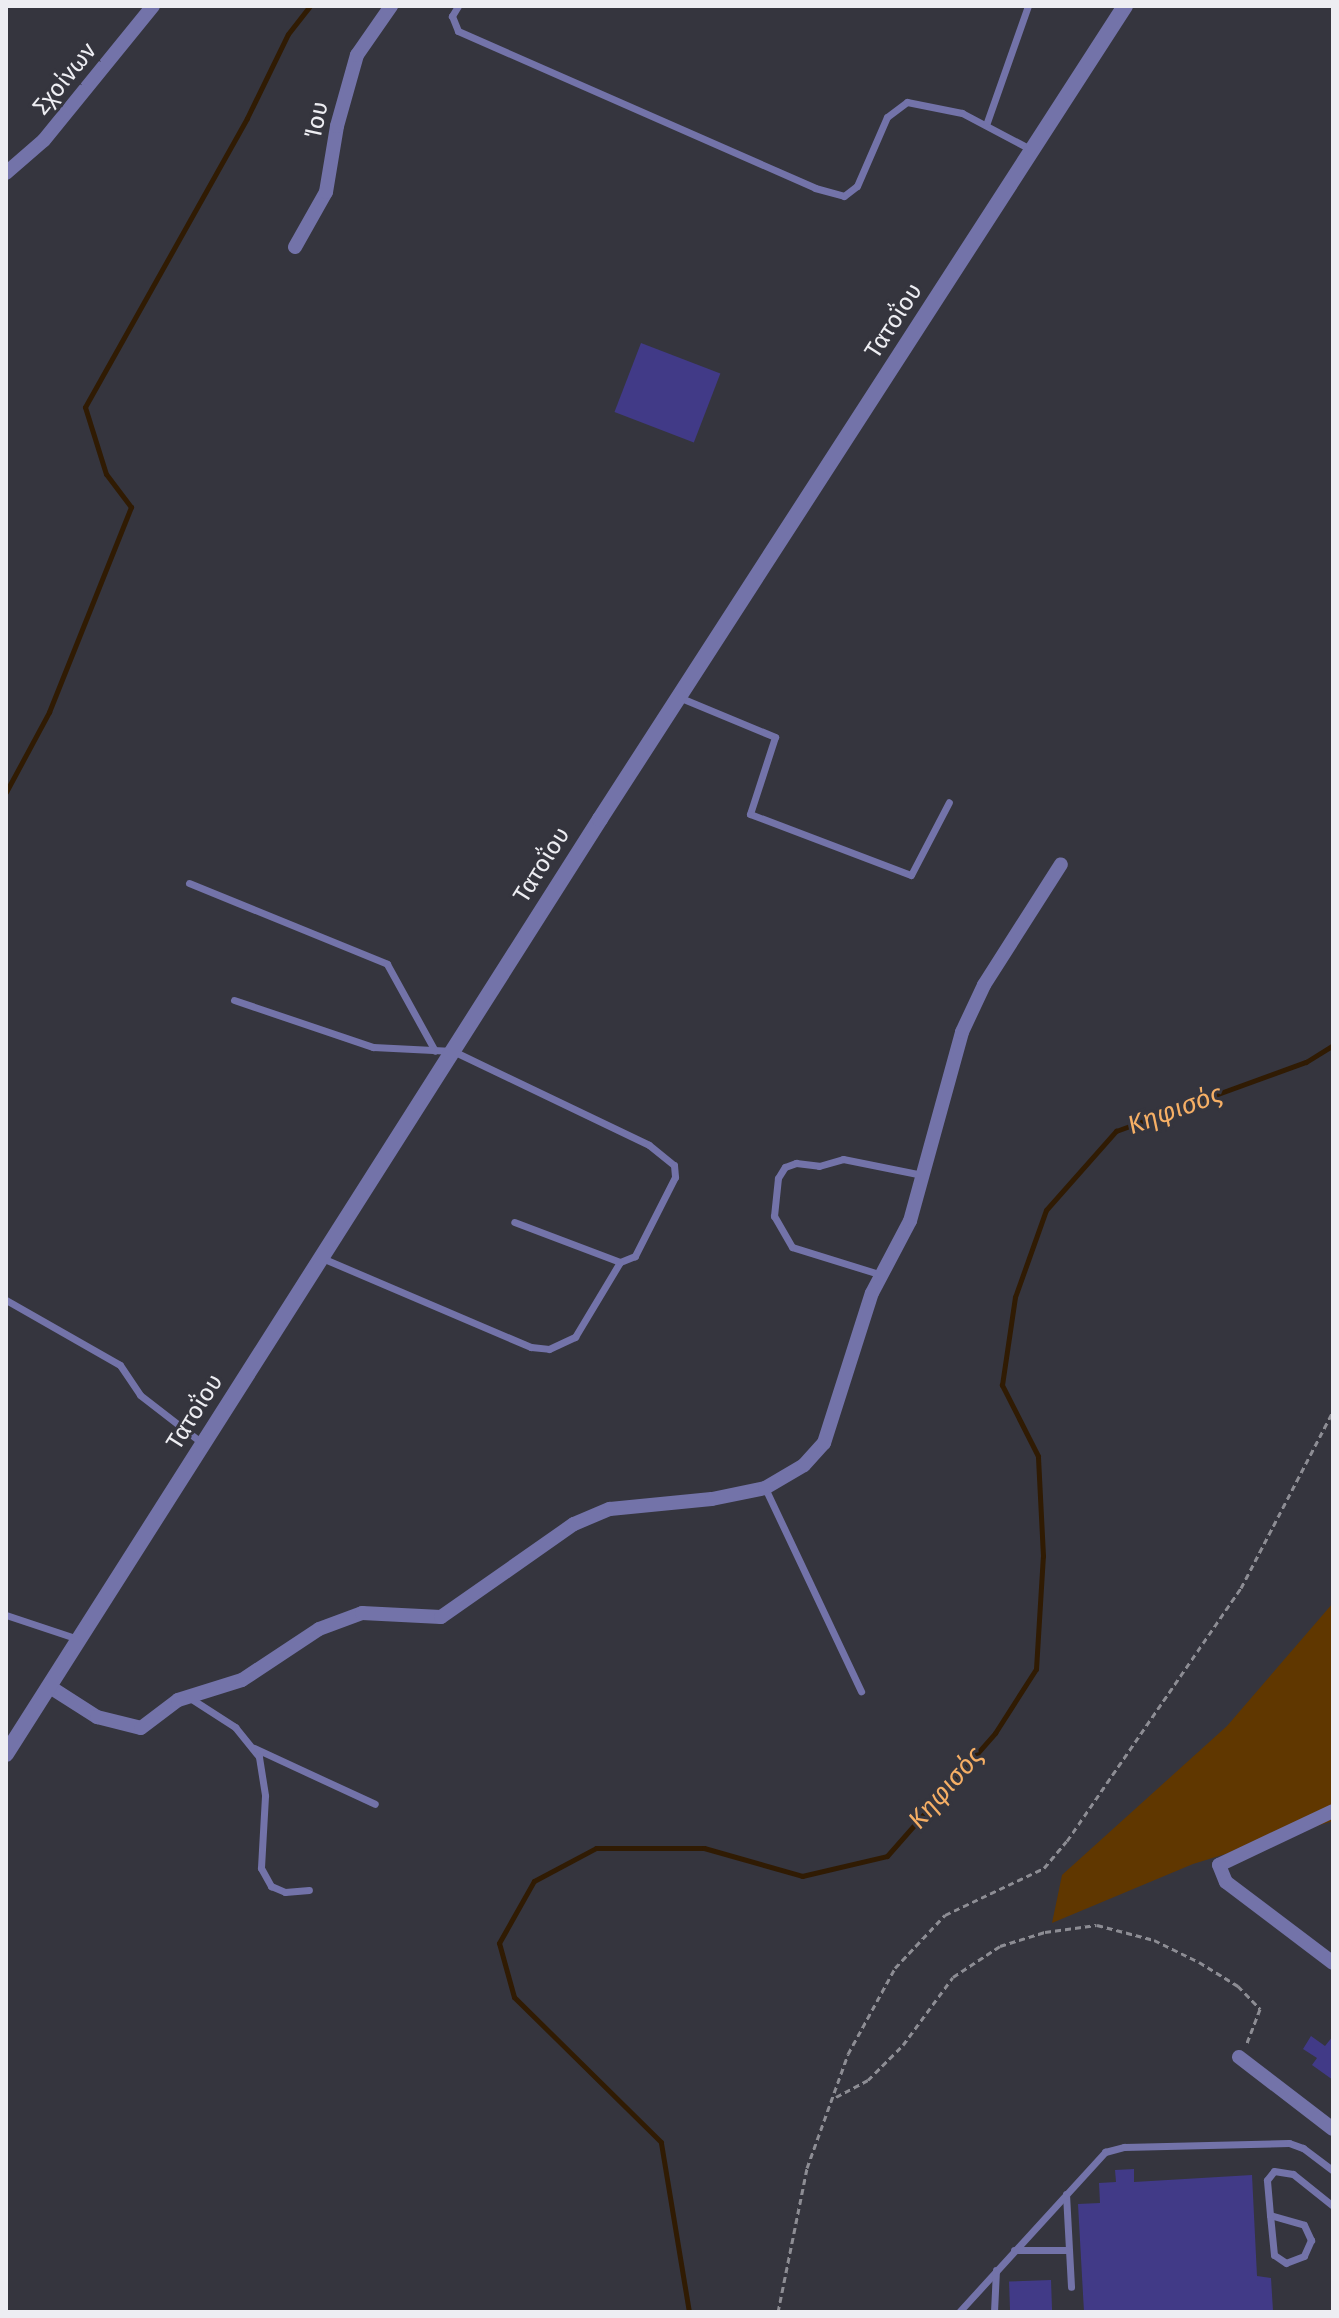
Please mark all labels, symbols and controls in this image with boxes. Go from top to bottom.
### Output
street label: Σχοίνων [27,37,103,121]
street label: Ίου [299,99,335,141]
street label: Τατοΐου [859,278,929,364]
street label: Τατοΐου [508,822,576,908]
water label: Κηφισός [1123,1078,1227,1142]
street label: Τατοΐου [161,1369,229,1455]
water label: Κηφισός [902,1741,990,1835]

